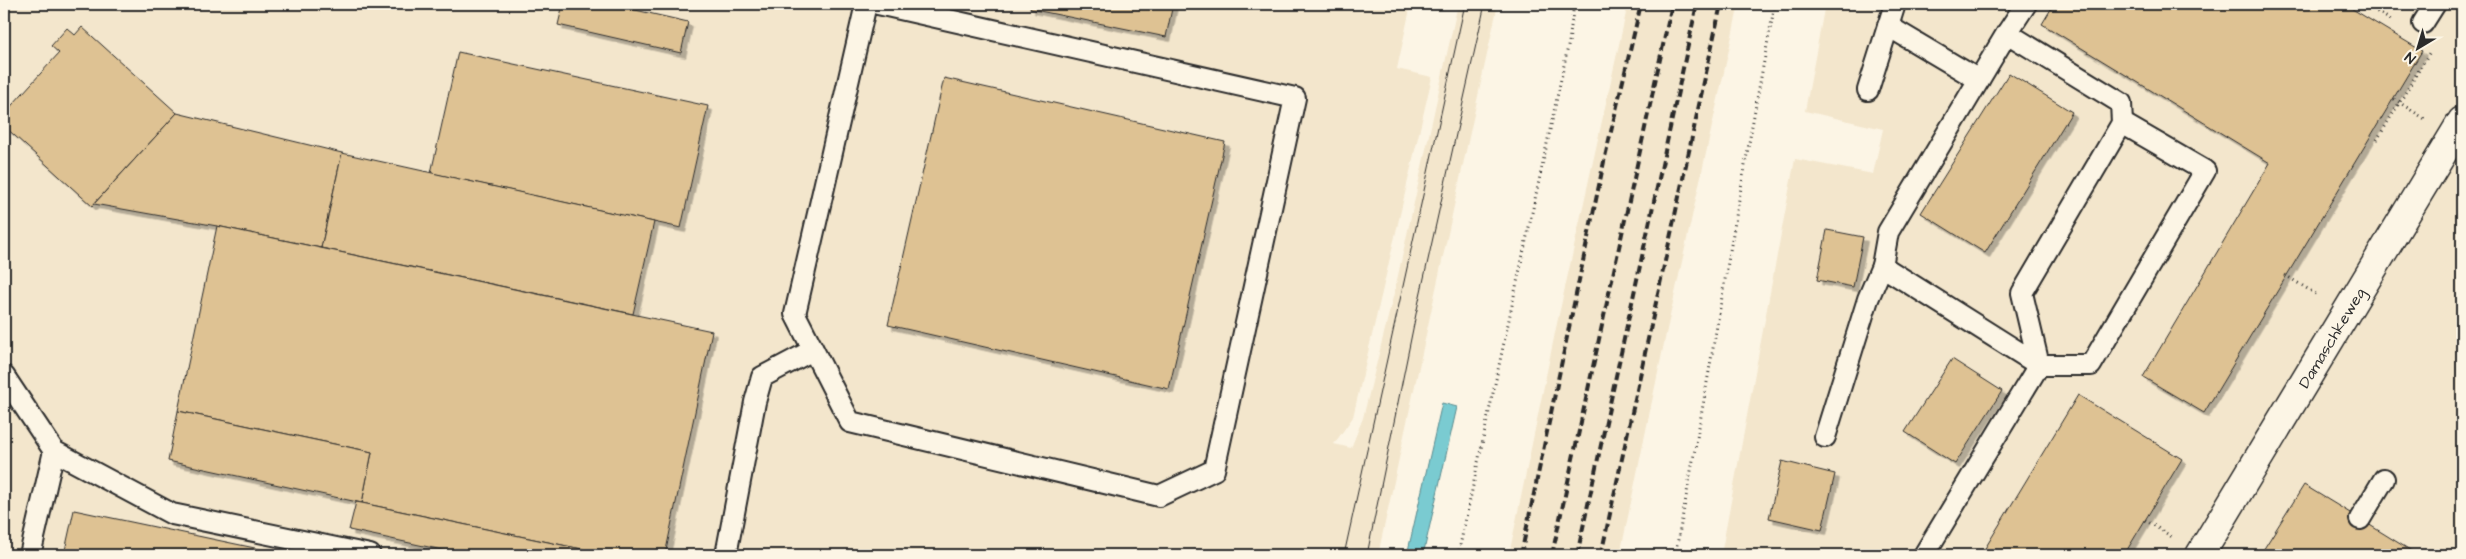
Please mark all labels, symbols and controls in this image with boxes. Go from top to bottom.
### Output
north arrow [2394,22,2444,72]
text: N [2401,47,2420,68]
street label: Damaschkeweg [2293,284,2372,392]

